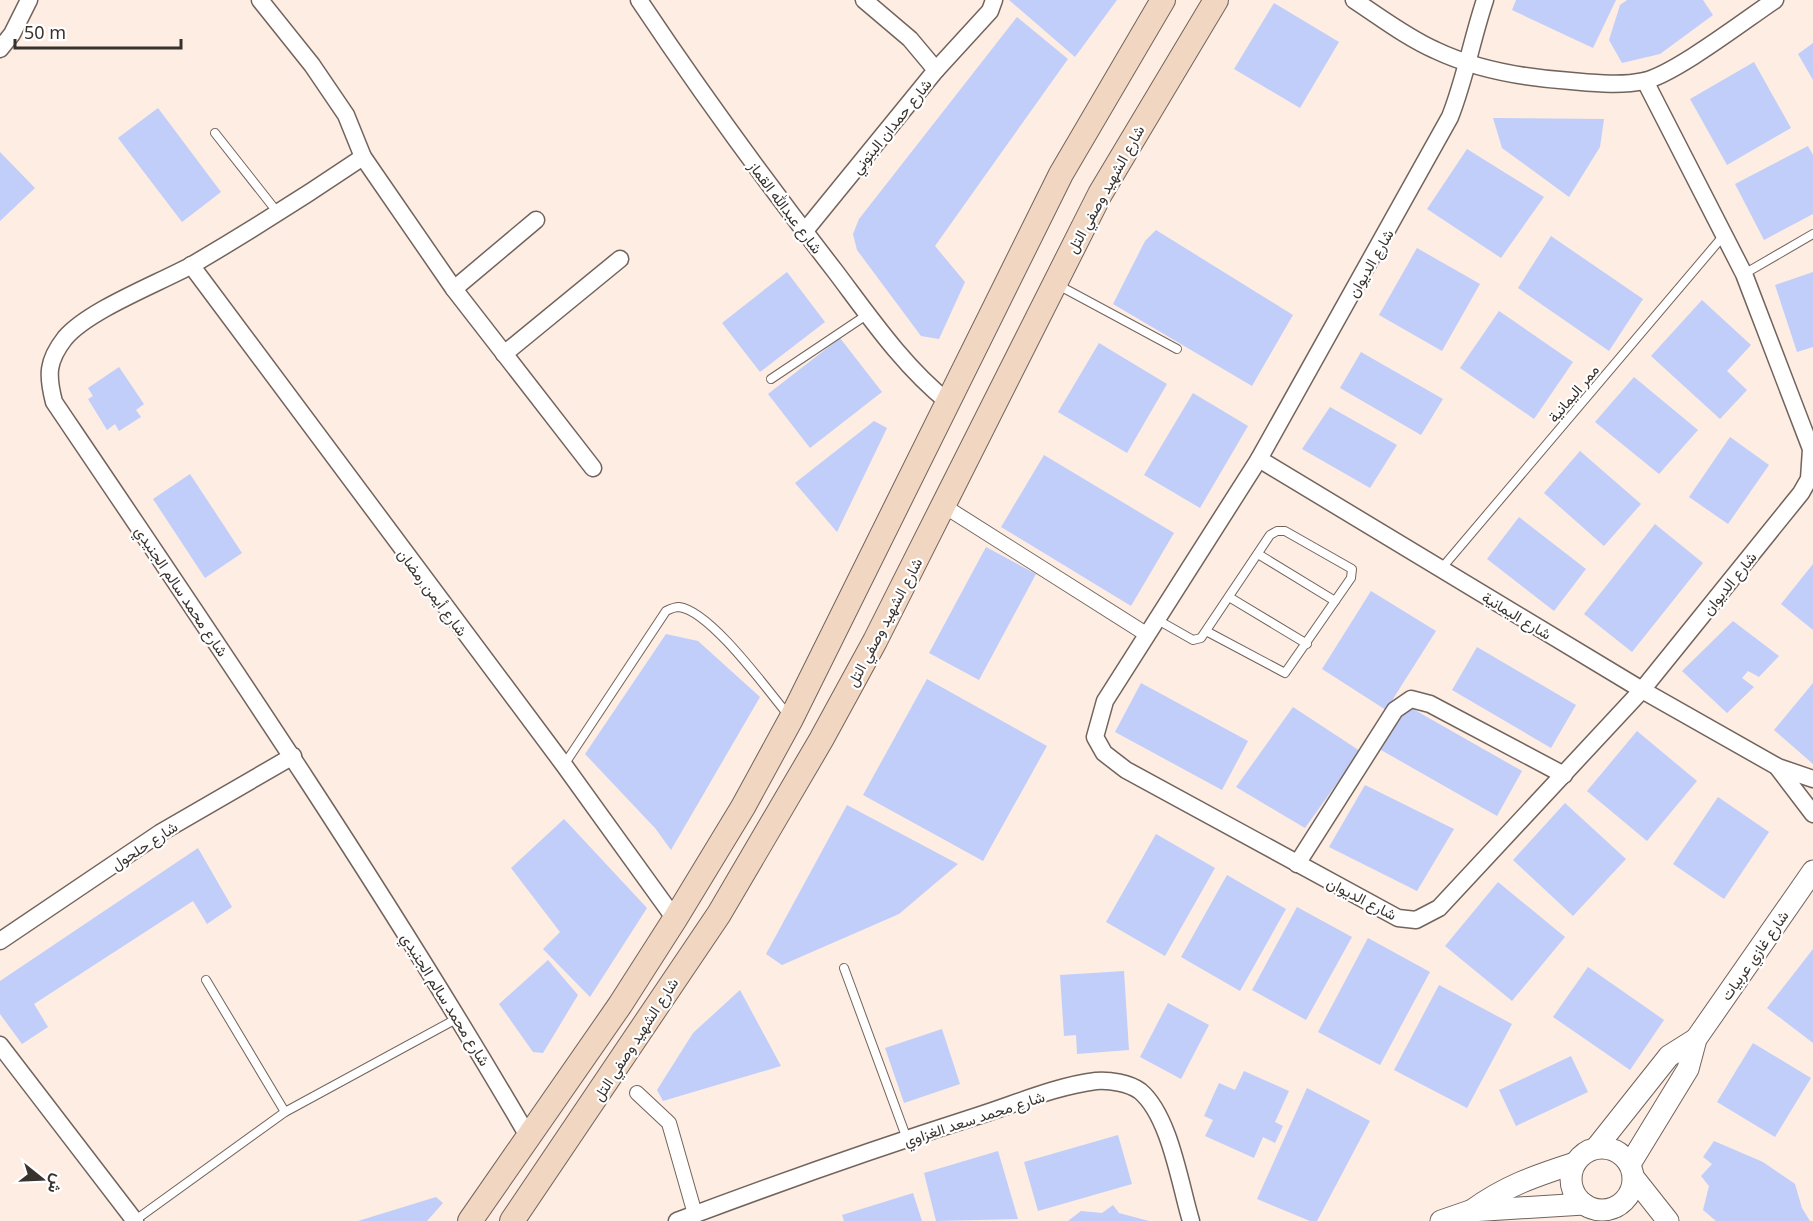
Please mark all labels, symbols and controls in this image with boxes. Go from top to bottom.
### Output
scale bar [15,12,182,50]
text: 50 m [24,20,66,44]
street label: شارع حمدان البتوني [846,74,939,180]
street label: شارع الشهيد وصفي التل [1062,121,1152,258]
street label: شارع عبدالله القماز [742,156,827,259]
street label: شارع الديوان [1342,225,1399,302]
street label: ممر اليمانية [1543,360,1603,426]
street label: شارع محمد سالم الجنيدي [128,522,233,663]
street label: شارع أيمن رمضان [392,544,473,641]
street label: شارع الديوان [1697,547,1762,620]
street label: شارع الشهيد وصفي التل [842,554,930,692]
street label: شارع اليمانية [1478,587,1555,645]
street label: شارع حلحول [107,816,182,876]
street label: شارع الديوان [1323,872,1400,926]
street label: شارع غازي عربيات [1716,906,1796,1006]
street label: شارع محمد سالم الجنيدي [393,929,495,1072]
street label: شارع الشهيد وصفي التل [588,973,686,1107]
street label: شارع محمد سعد الغزاوي [901,1086,1048,1154]
north arrow [12,1149,72,1209]
text: ش [43,1171,70,1196]

